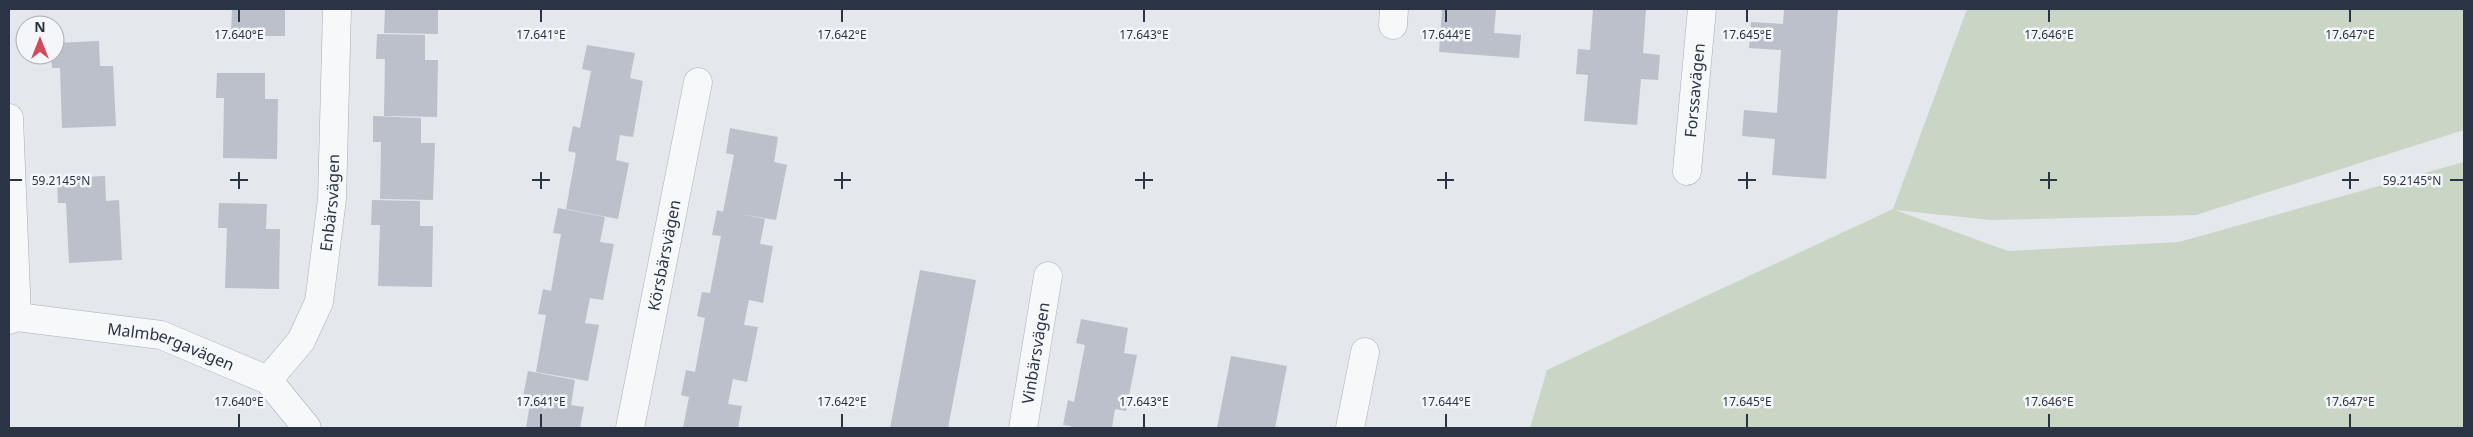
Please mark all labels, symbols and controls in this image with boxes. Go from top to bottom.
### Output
north arrow [15,15,65,65]
text: N [34,17,46,36]
text: 17.640°E [214,26,264,43]
text: 17.641°E [516,26,566,43]
text: 17.642°E [817,26,867,43]
text: 17.643°E [1119,26,1169,43]
text: 17.644°E [1421,26,1471,43]
text: 17.645°E [1722,26,1772,43]
text: 17.646°E [2024,26,2074,43]
text: 17.647°E [2325,26,2375,43]
street label: Forssavägen [1679,42,1710,139]
street label: Enbärsvägen [314,154,344,253]
text: 59.2145°N [32,172,90,189]
text: 59.2145°N [2383,172,2441,189]
street label: Körsbärsvägen [642,198,686,313]
street label: Vinbärsvägen [1016,301,1055,405]
street label: Malmbergavägen [106,317,238,376]
text: 17.640°E [214,393,264,410]
text: 17.641°E [516,393,566,410]
text: 17.642°E [817,393,867,410]
text: 17.643°E [1119,393,1169,410]
text: 17.644°E [1421,393,1471,410]
text: 17.645°E [1722,393,1772,410]
text: 17.646°E [2024,393,2074,410]
text: 17.647°E [2325,393,2375,410]

